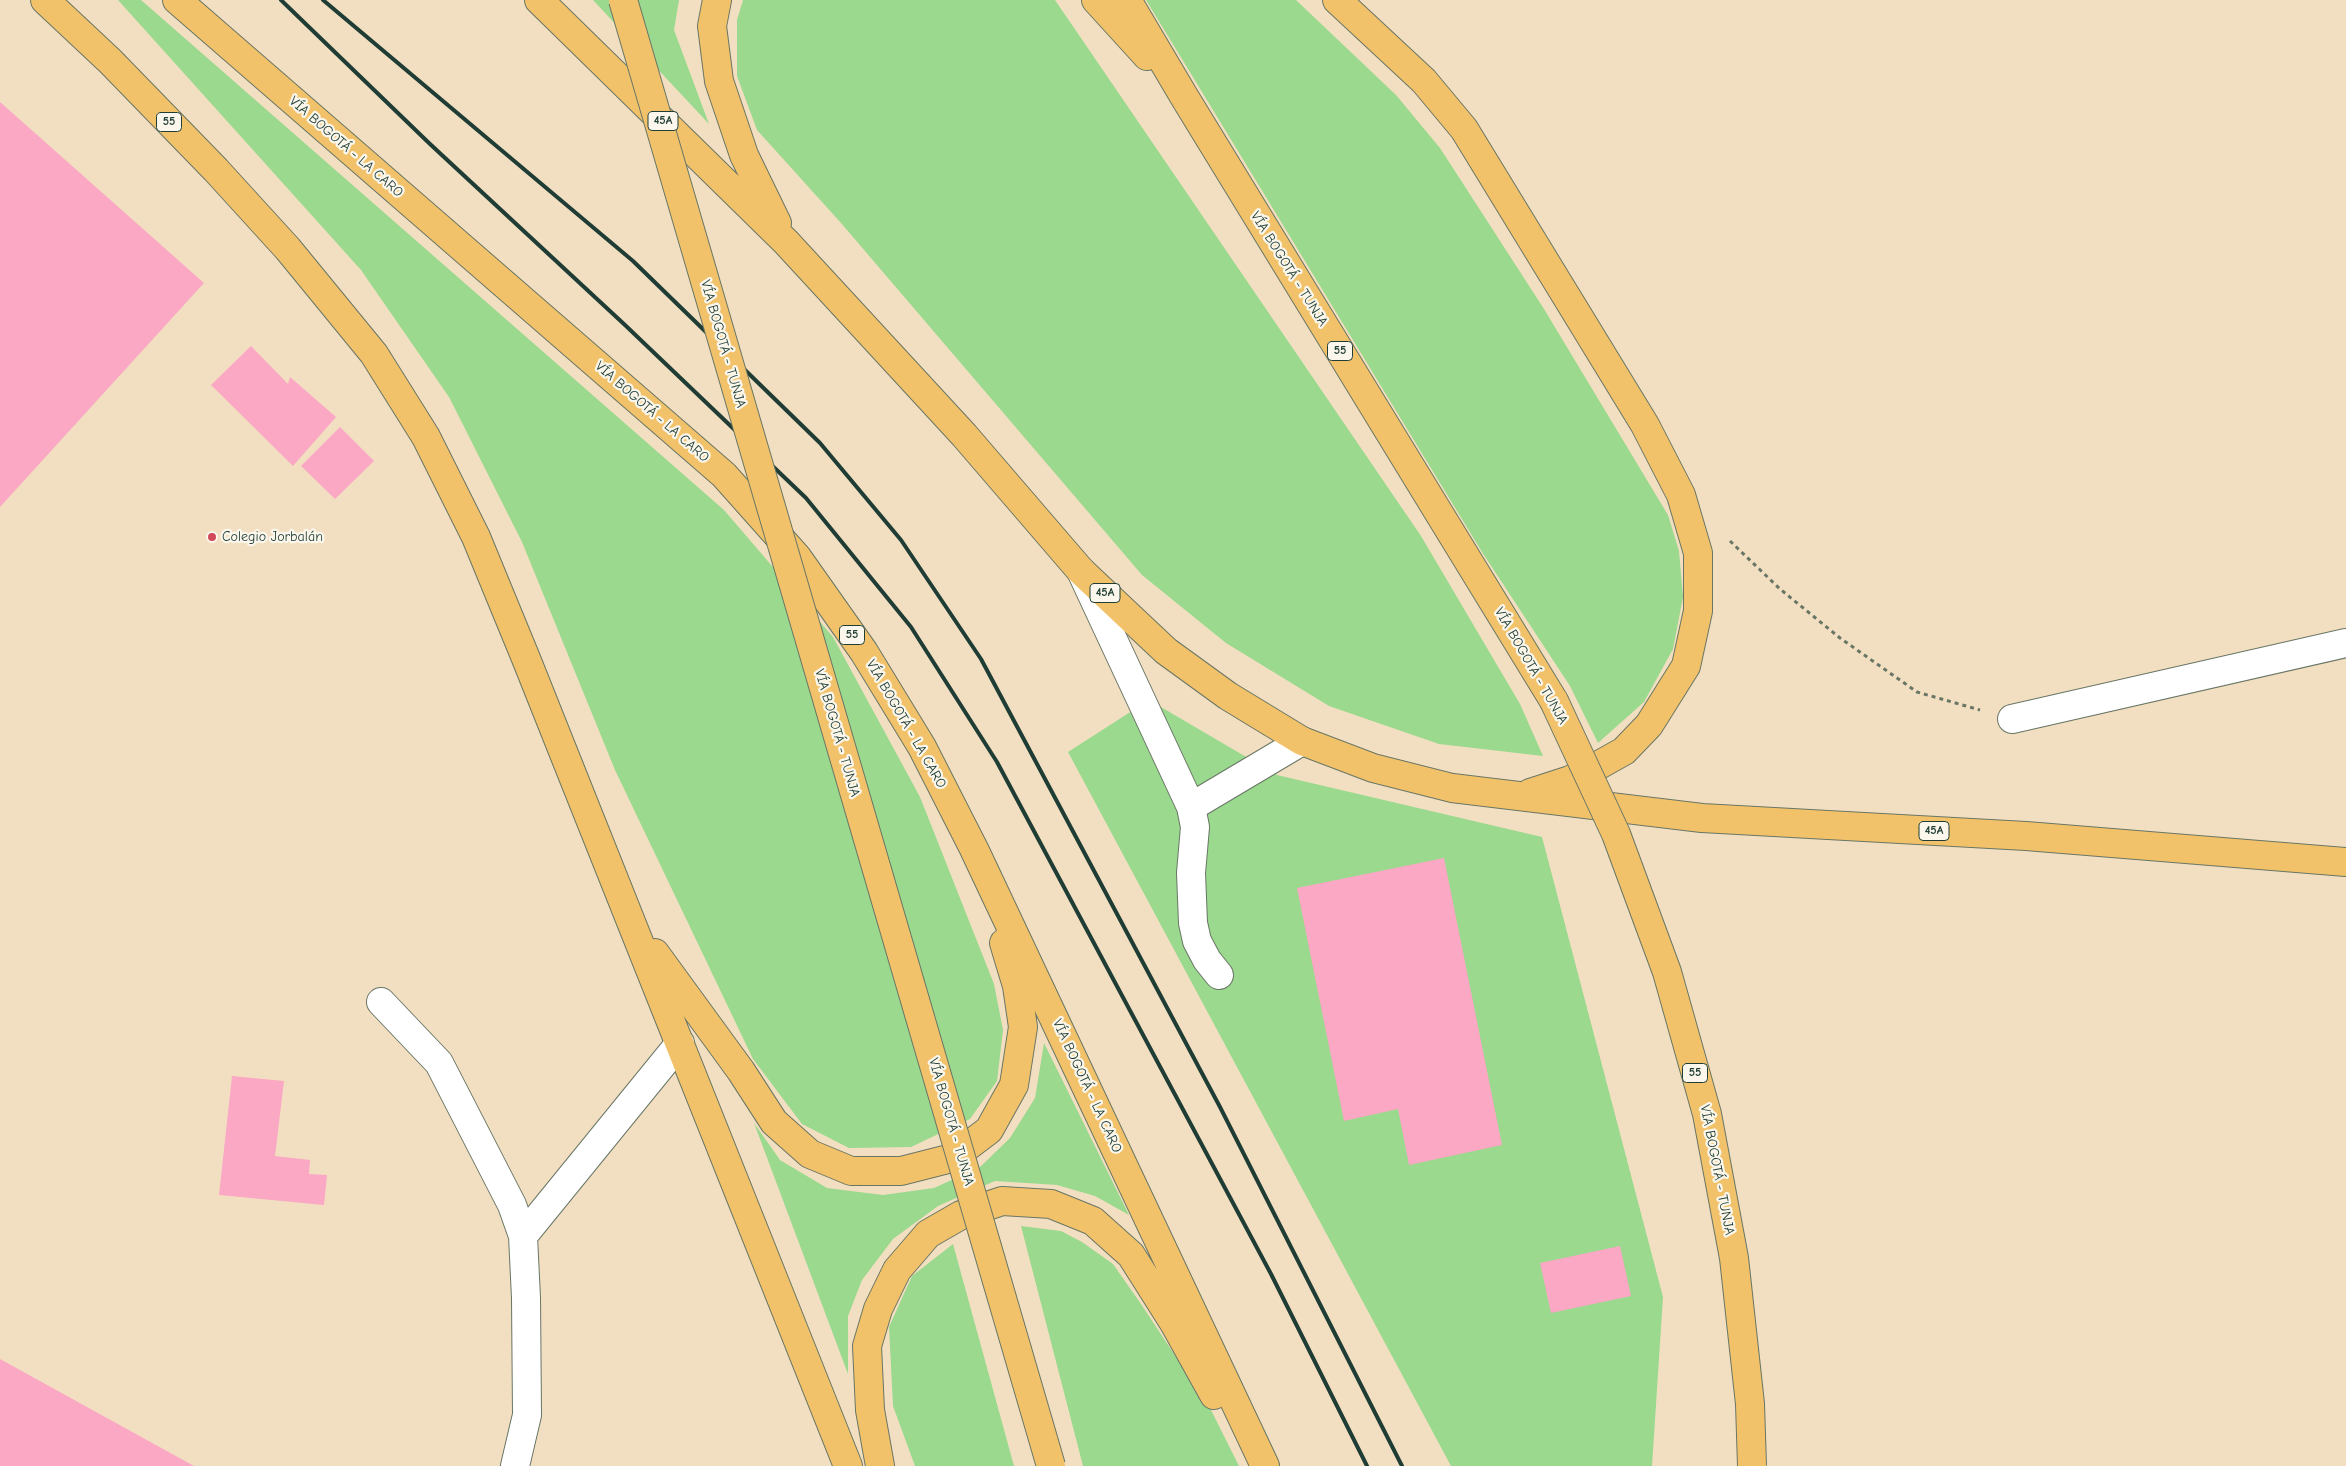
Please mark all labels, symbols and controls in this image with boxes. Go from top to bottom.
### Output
street label: VÍA BOGOTÁ - LA CARO [286,93,406,201]
road number: 55 [156,112,182,132]
road number: 45A [648,112,678,130]
street label: VÍA BOGOTÁ - TUNJA [1247,208,1331,330]
street label: VÍA BOGOTÁ - TUNJA [697,278,749,410]
road number: 55 [1328,342,1352,361]
street label: VÍA BOGOTÁ - LA CARO [592,358,712,466]
place label: Colegio Jorbalán [222,529,323,545]
marker: Colegio Jorbalán [206,531,218,543]
road number: 45A [1090,584,1120,602]
street label: VÍA BOGOTÁ - TUNJA [1491,605,1571,727]
road number: 55 [840,626,864,644]
street label: VÍA BOGOTÁ - LA CARO [862,657,950,791]
street label: VÍA BOGOTÁ - TUNJA [811,667,863,799]
road number: 45A [1919,821,1949,840]
street label: VÍA BOGOTÁ - LA CARO [1049,1017,1125,1155]
street label: VÍA BOGOTÁ - TUNJA [925,1056,977,1188]
road number: 55 [1682,1064,1708,1082]
street label: VÍA BOGOTÁ - TUNJA [1696,1103,1738,1237]

